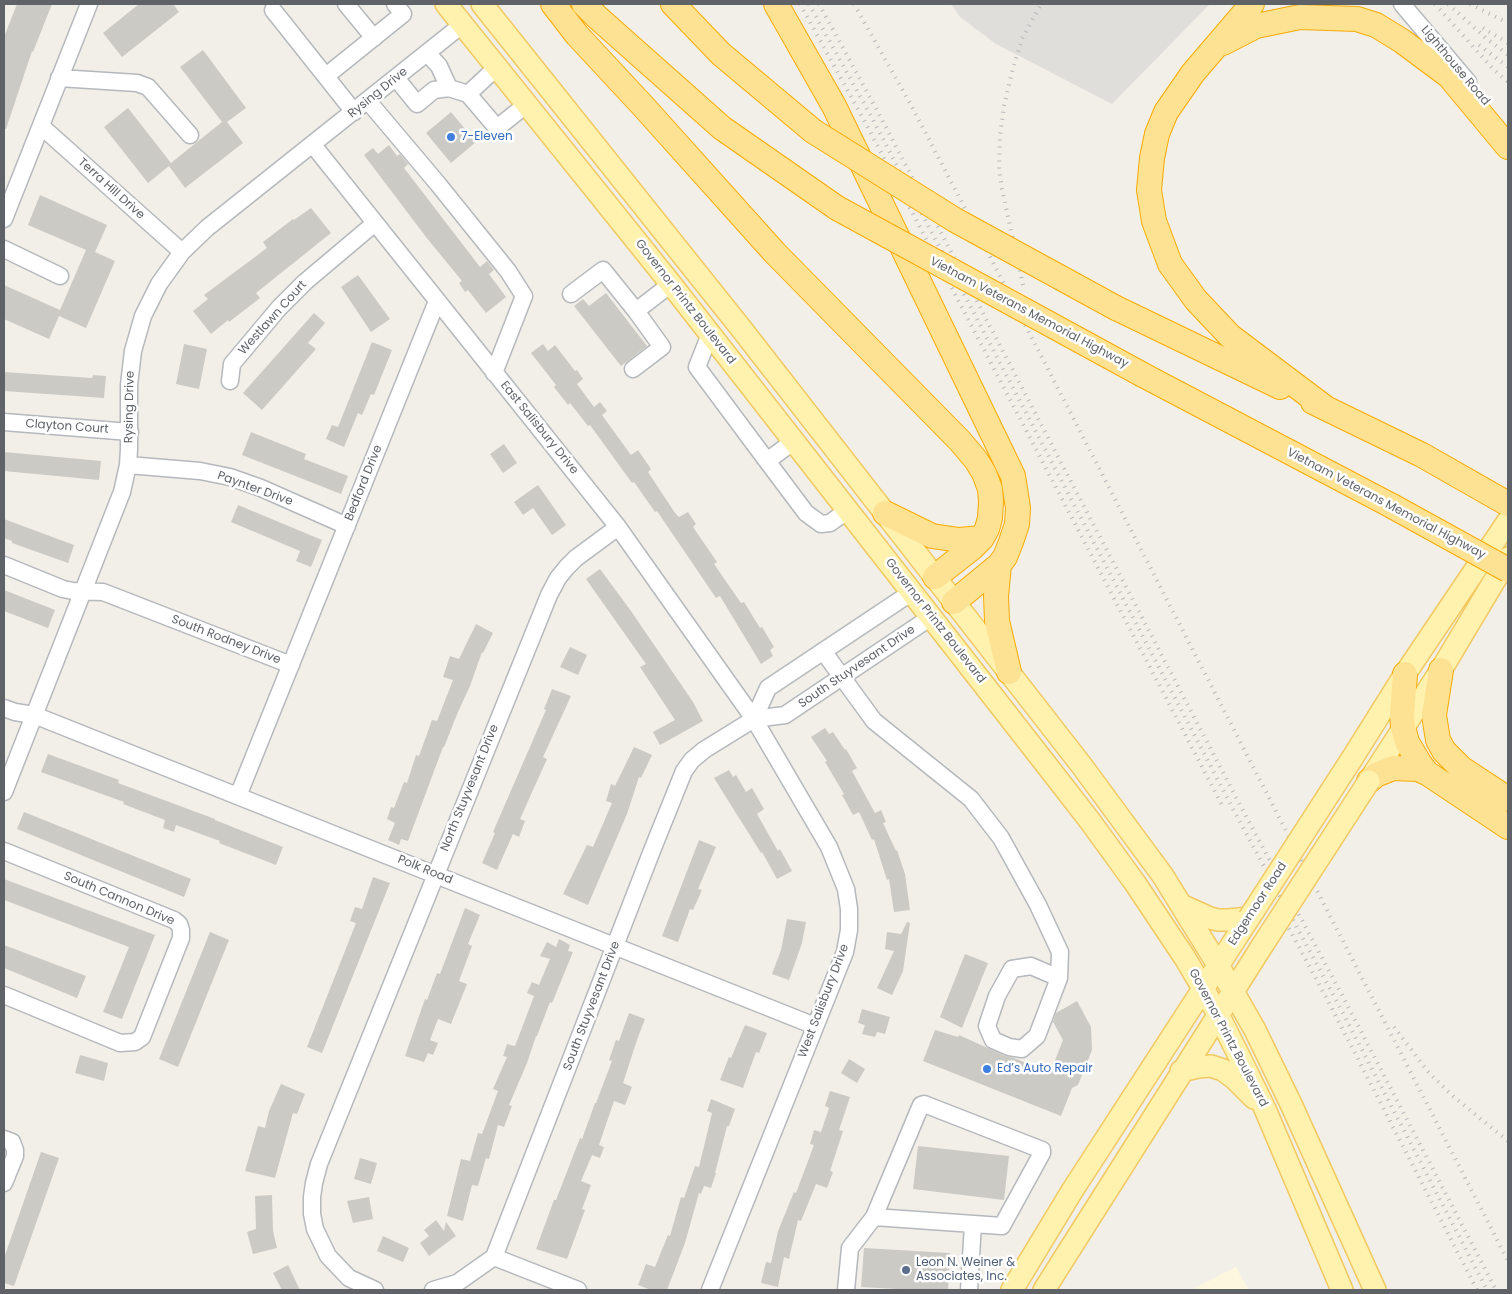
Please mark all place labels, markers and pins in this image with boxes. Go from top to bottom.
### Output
place label: 7-Eleven [461,130,513,144]
marker: 7-Eleven [445,131,457,143]
place label: Ed’s Auto Repair [997,1062,1093,1076]
marker: Ed’s Auto Repair [981,1063,993,1075]
place label: Leon N. Weiner & Associates, Inc. [916,1256,1015,1284]
marker: Leon N. Weiner & Associates, Inc. [900,1264,912,1276]

